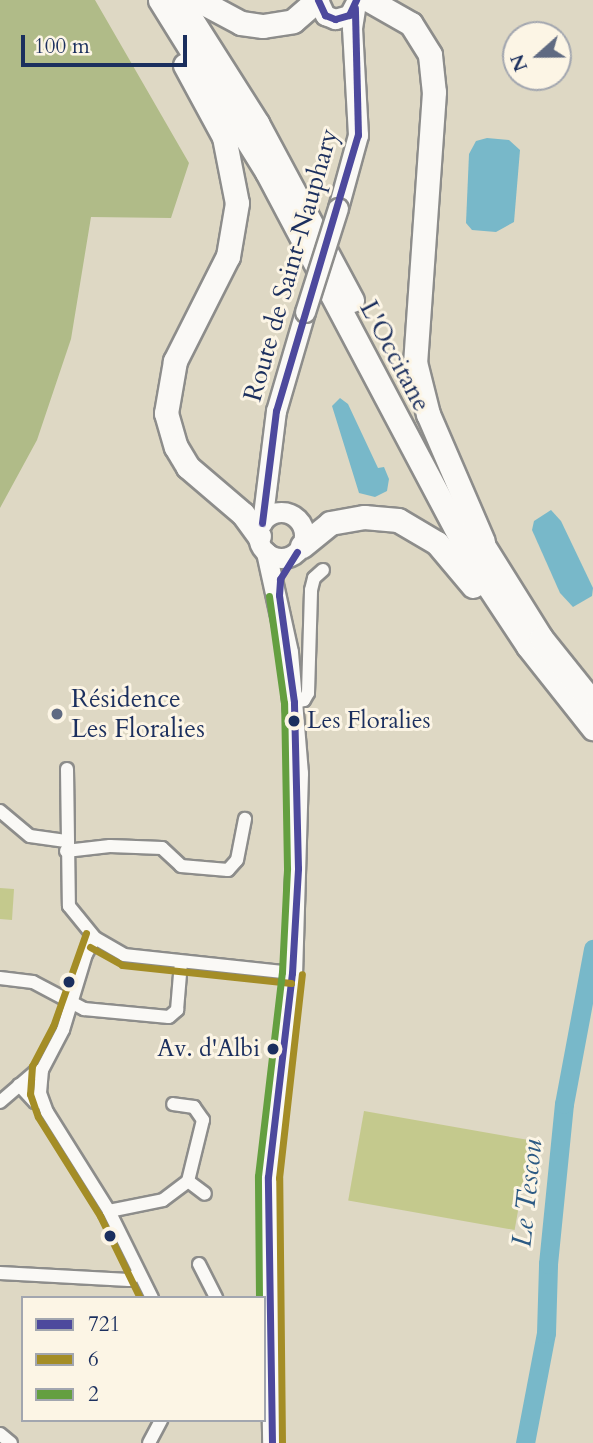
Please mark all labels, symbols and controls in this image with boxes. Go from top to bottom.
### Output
scale bar [24,21,191,65]
north arrow [502,21,572,91]
text: 100 m [34,32,90,61]
text: N [504,50,534,75]
street label: Route de Saint-Nauphary [237,125,345,405]
street label: L'Occitane [353,295,437,417]
place label: Résidence Les Floralies [71,683,205,744]
marker: Résidence Les Floralies [49,706,65,722]
place label: Les Floralies [307,707,431,735]
marker: Les Floralies [287,714,301,728]
unlabelled marker [62,975,76,989]
place label: Av. d'Albi [157,1035,260,1063]
marker: Av. d'Albi [266,1042,280,1056]
water label: Le Tescou [505,1137,549,1249]
unlabelled marker [103,1229,117,1243]
legend [21,1296,266,1422]
text: 721 [88,1310,120,1339]
text: 6 [88,1345,99,1374]
text: 2 [88,1380,99,1409]

